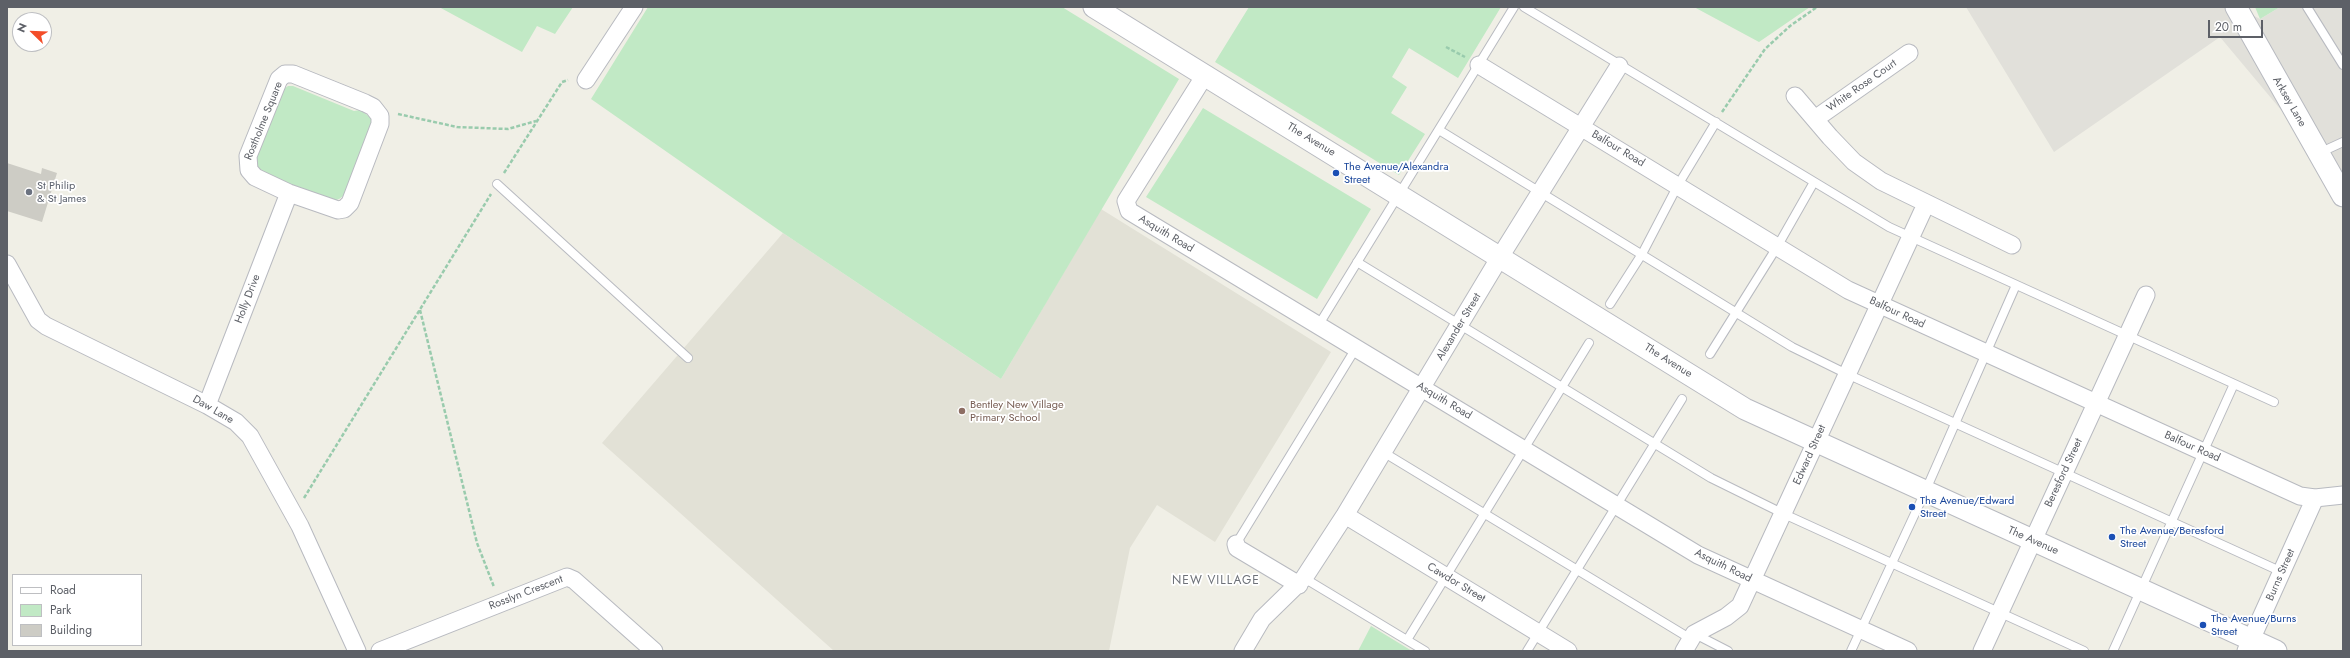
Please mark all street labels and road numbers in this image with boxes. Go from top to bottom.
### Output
street label: White Rose Court [1824,57,1900,115]
street label: Arksey Lane [2269,75,2309,129]
street label: Rostholme Square [242,80,286,162]
street label: The Avenue [1284,120,1338,160]
street label: Balfour Road [1589,128,1647,170]
street label: Asquith Road [1136,212,1196,256]
street label: Holly Drive [233,273,263,325]
street label: Alexander Street [1434,291,1484,363]
street label: Balfour Road [1867,294,1927,332]
street label: The Avenue [1642,341,1694,381]
street label: Asquith Road [1414,379,1474,423]
street label: Daw Lane [190,393,236,427]
street label: Edward Street [1791,423,1829,487]
street label: Balfour Road [2162,429,2222,465]
street label: Beresford Street [2042,437,2086,509]
street label: The Avenue [2006,524,2060,558]
street label: Asquith Road [1692,546,1754,586]
street label: Burns Street [2264,547,2298,603]
street label: Cawdor Street [1424,560,1488,606]
street label: Rosslyn Crescent [487,573,565,613]

